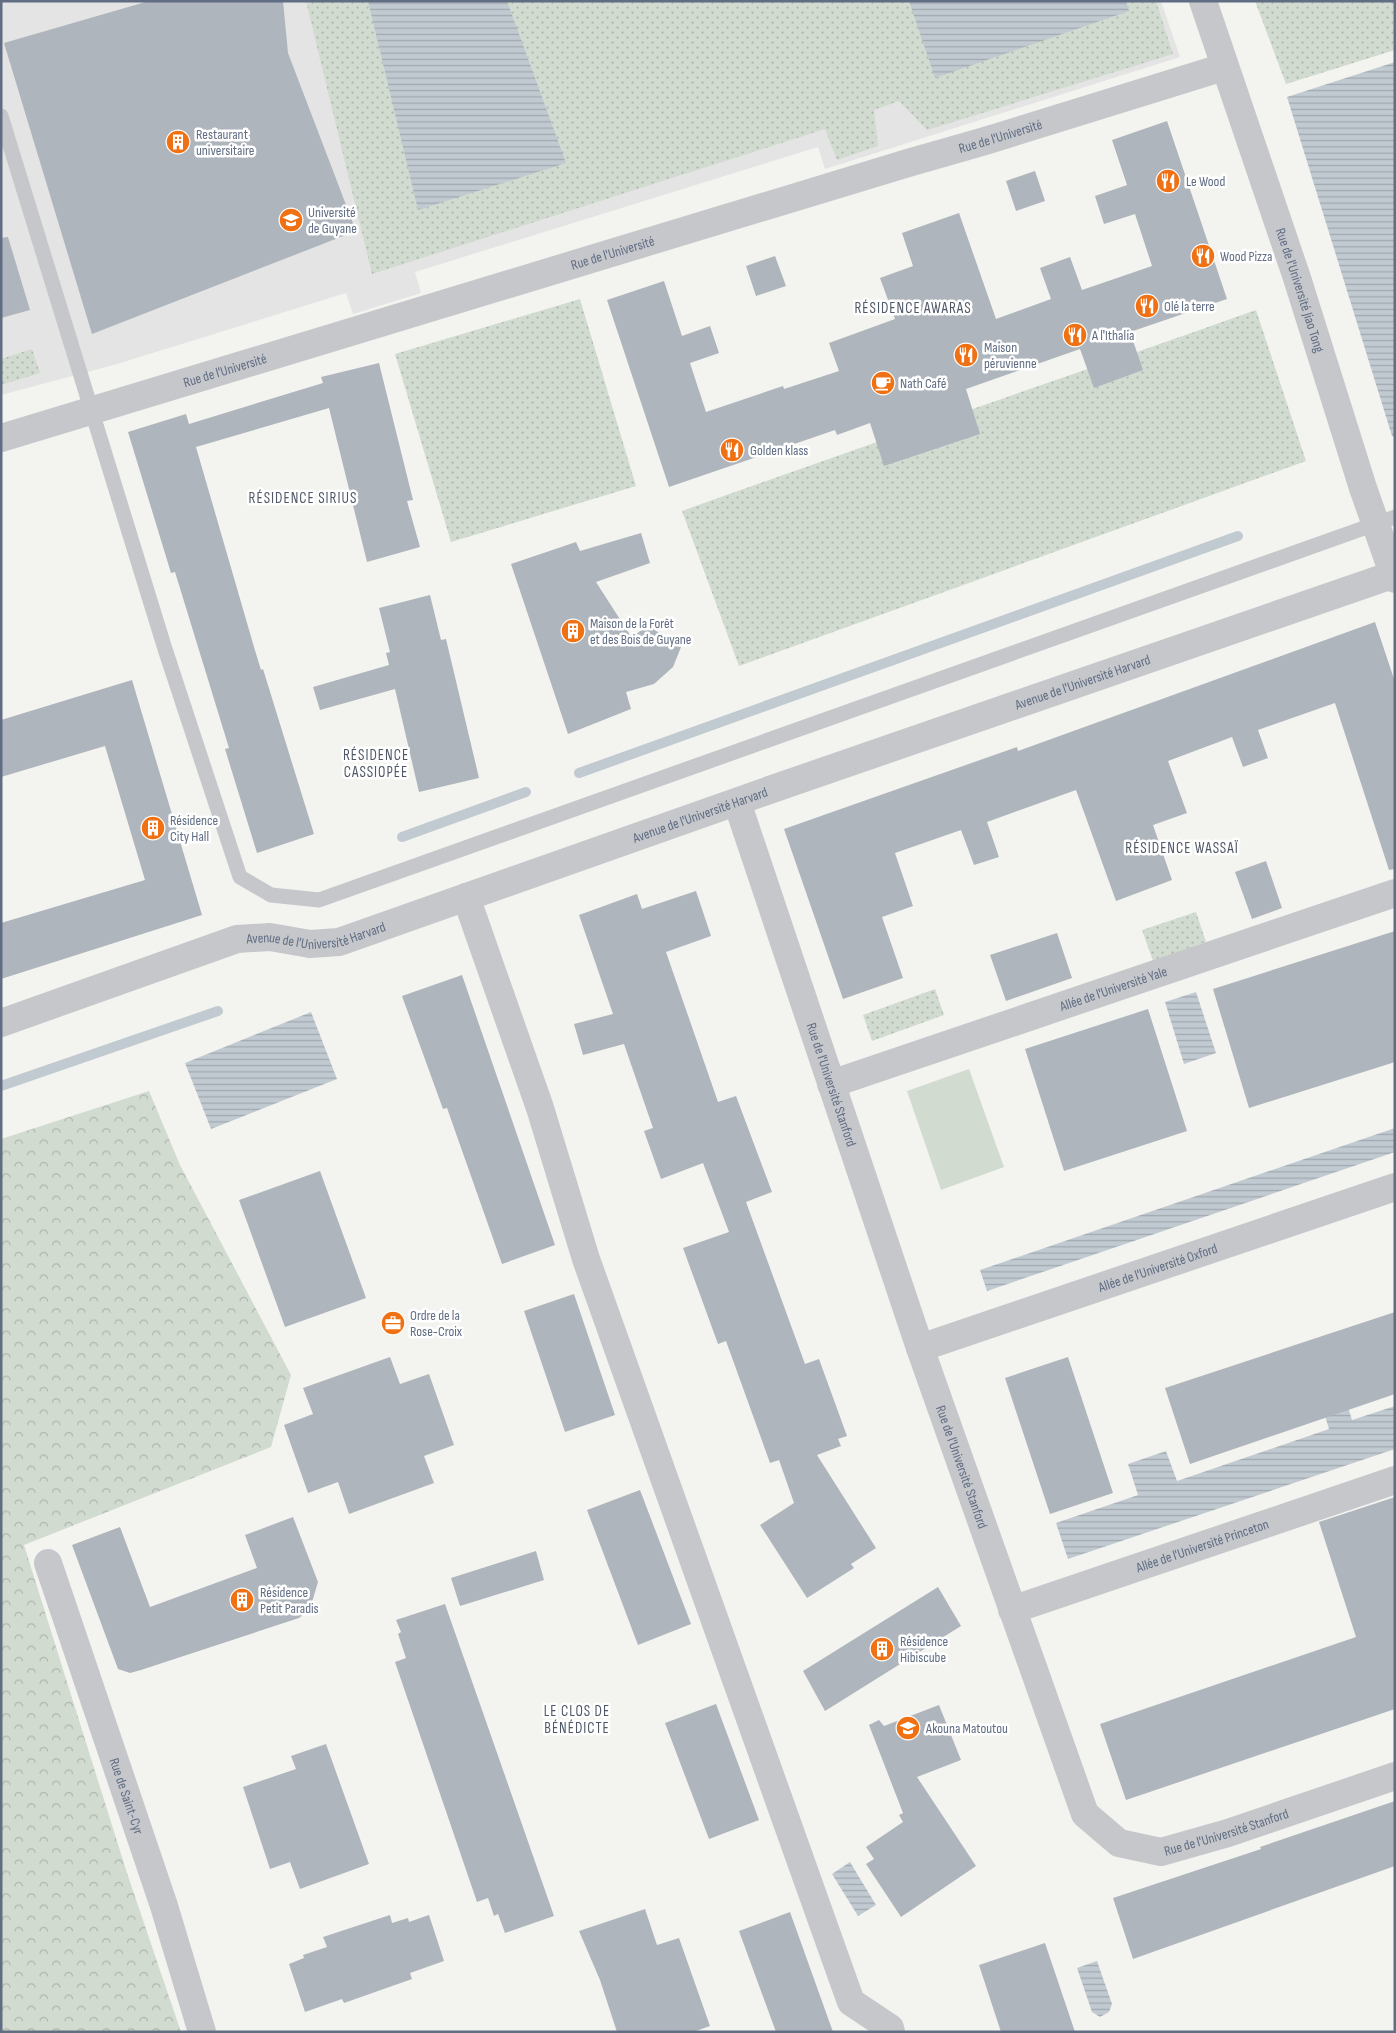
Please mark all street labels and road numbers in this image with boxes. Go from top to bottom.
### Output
street label: Rue de l'Université [957,115,1044,157]
street label: Rue de l'Université Jiao Tong [1272,226,1328,355]
street label: Rue de l'Université [569,232,656,273]
street label: Rue de l'Université [181,349,269,391]
street label: Avenue de l'Université Harvard [1012,651,1153,713]
street label: Avenue de l'Université Harvard [629,783,770,847]
street label: Avenue de l'Université Harvard [245,918,388,953]
street label: Allée de l'Université Yale [1056,962,1169,1015]
street label: Rue de l'Université Stanford [803,1020,860,1149]
street label: Allée de l'Université Oxford [1095,1239,1220,1296]
street label: Rue de l'Université Stanford [932,1403,992,1531]
street label: Allée de l'Université Princeton [1133,1515,1271,1576]
street label: Rue de Saint-Cyr [106,1756,148,1836]
street label: Rue de l'Université Stanford [1162,1804,1291,1859]

